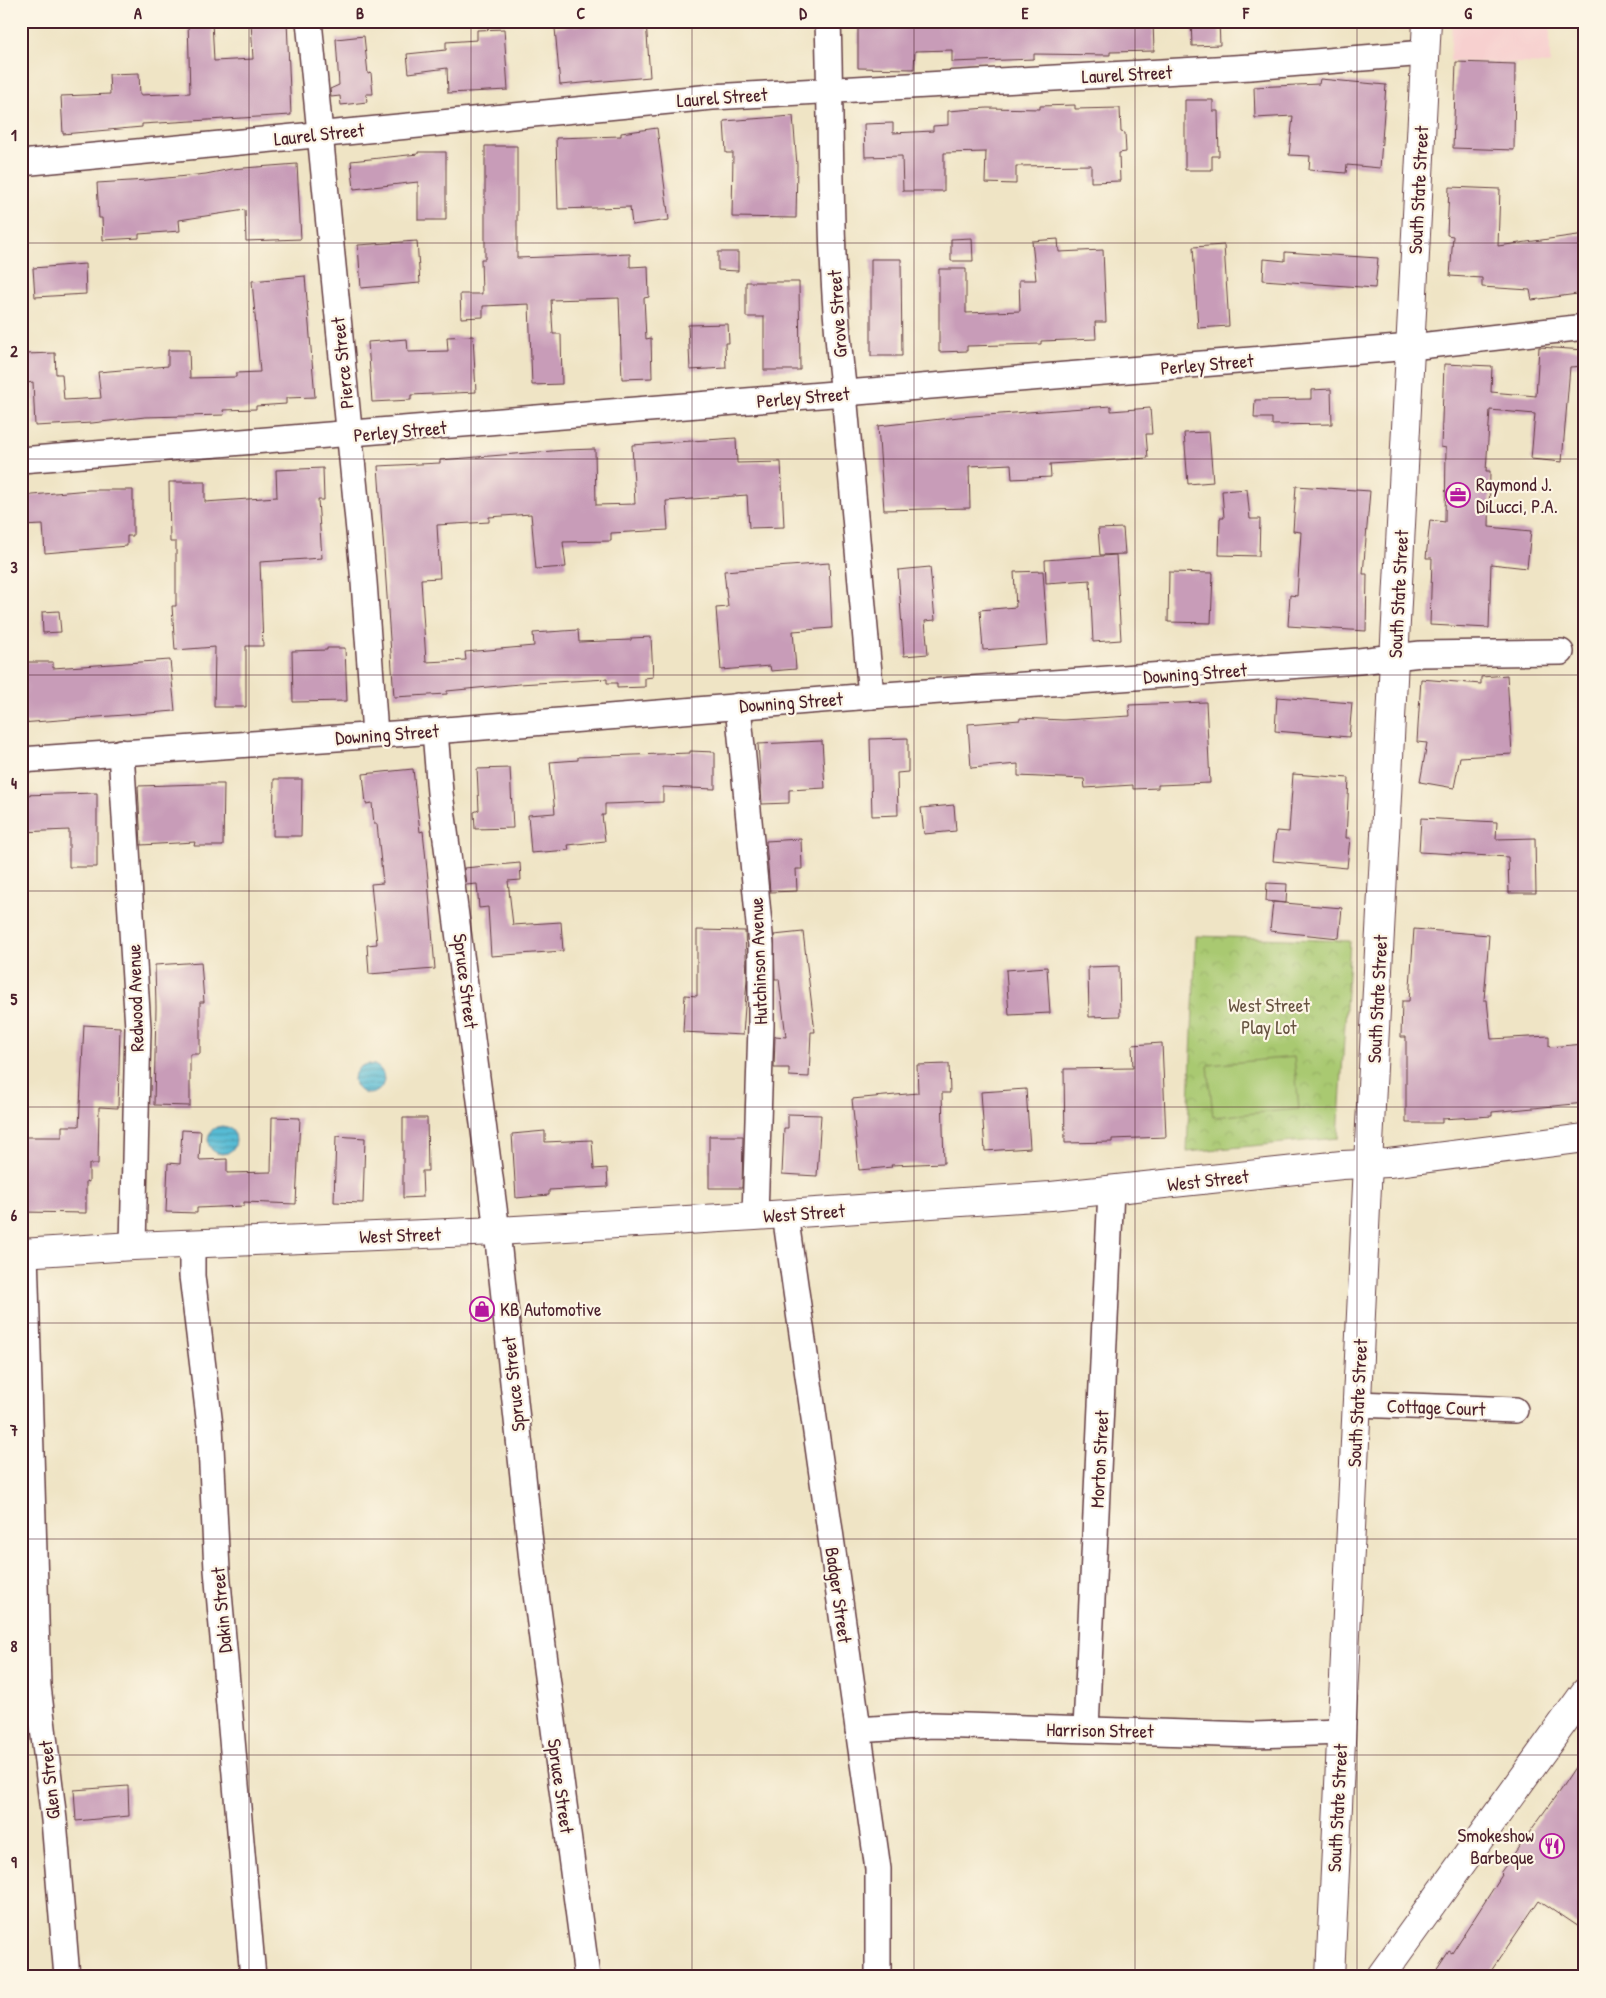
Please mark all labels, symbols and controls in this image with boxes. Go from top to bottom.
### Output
text: A [134,2,142,24]
text: B [356,2,364,24]
text: C [577,2,586,24]
text: D [799,2,807,24]
text: E [1021,2,1029,24]
text: F [1242,2,1250,24]
text: G [1464,2,1472,24]
street label: Laurel Street [1081,59,1173,89]
street label: Laurel Street [676,81,769,113]
street label: Laurel Street [273,116,366,152]
text: 1 [11,124,17,146]
street label: South State Street [1402,125,1434,255]
street label: Grove Street [821,269,853,359]
street label: Pierce Street [324,316,360,410]
text: 2 [10,340,18,362]
street label: Perley Street [1159,347,1255,381]
street label: Perley Street [755,380,851,414]
street label: Perley Street [352,414,448,448]
place label: Raymond J. DiLucci, P.A. [1476,471,1558,519]
office icon: Raymond J. DiLucci, P.A. [1445,482,1471,508]
street label: South State Street [1382,529,1414,659]
text: 3 [10,556,18,578]
street label: Downing Street [1142,656,1248,690]
street label: Downing Street [738,685,844,719]
street label: Downing Street [334,717,440,751]
text: 4 [11,772,17,794]
street label: Hutchinson Avenue [743,896,773,1025]
street label: Spruce Street [447,932,485,1030]
street label: South State Street [1361,934,1393,1064]
street label: Redwood Avenue [120,943,150,1052]
text: 5 [11,988,18,1010]
park label: West Street Play Lot [1228,992,1310,1040]
street label: West Street [1166,1163,1250,1197]
street label: West Street [762,1197,846,1229]
text: 6 [11,1204,18,1226]
street label: West Street [359,1221,442,1249]
shop icon: KB Automotive [469,1296,495,1322]
place label: KB Automotive [500,1296,602,1322]
street label: Spruce Street [495,1335,531,1433]
street label: South State Street [1341,1338,1373,1468]
street label: Cottage Court [1386,1392,1486,1422]
street label: Morton Street [1083,1409,1115,1508]
text: 7 [9,1419,18,1441]
street label: Badger Street [819,1545,859,1645]
street label: Dakin Street [204,1566,238,1654]
text: 8 [11,1635,18,1657]
street label: Harrison Street [1046,1716,1154,1744]
street label: Spruce Street [541,1737,581,1835]
street label: Glen Street [32,1739,66,1821]
street label: South State Street [1321,1743,1353,1873]
place label: Smokeshow Barbeque [1458,1822,1534,1870]
restaurant icon: Smokeshow Barbeque [1539,1833,1565,1859]
text: 9 [11,1851,17,1873]

